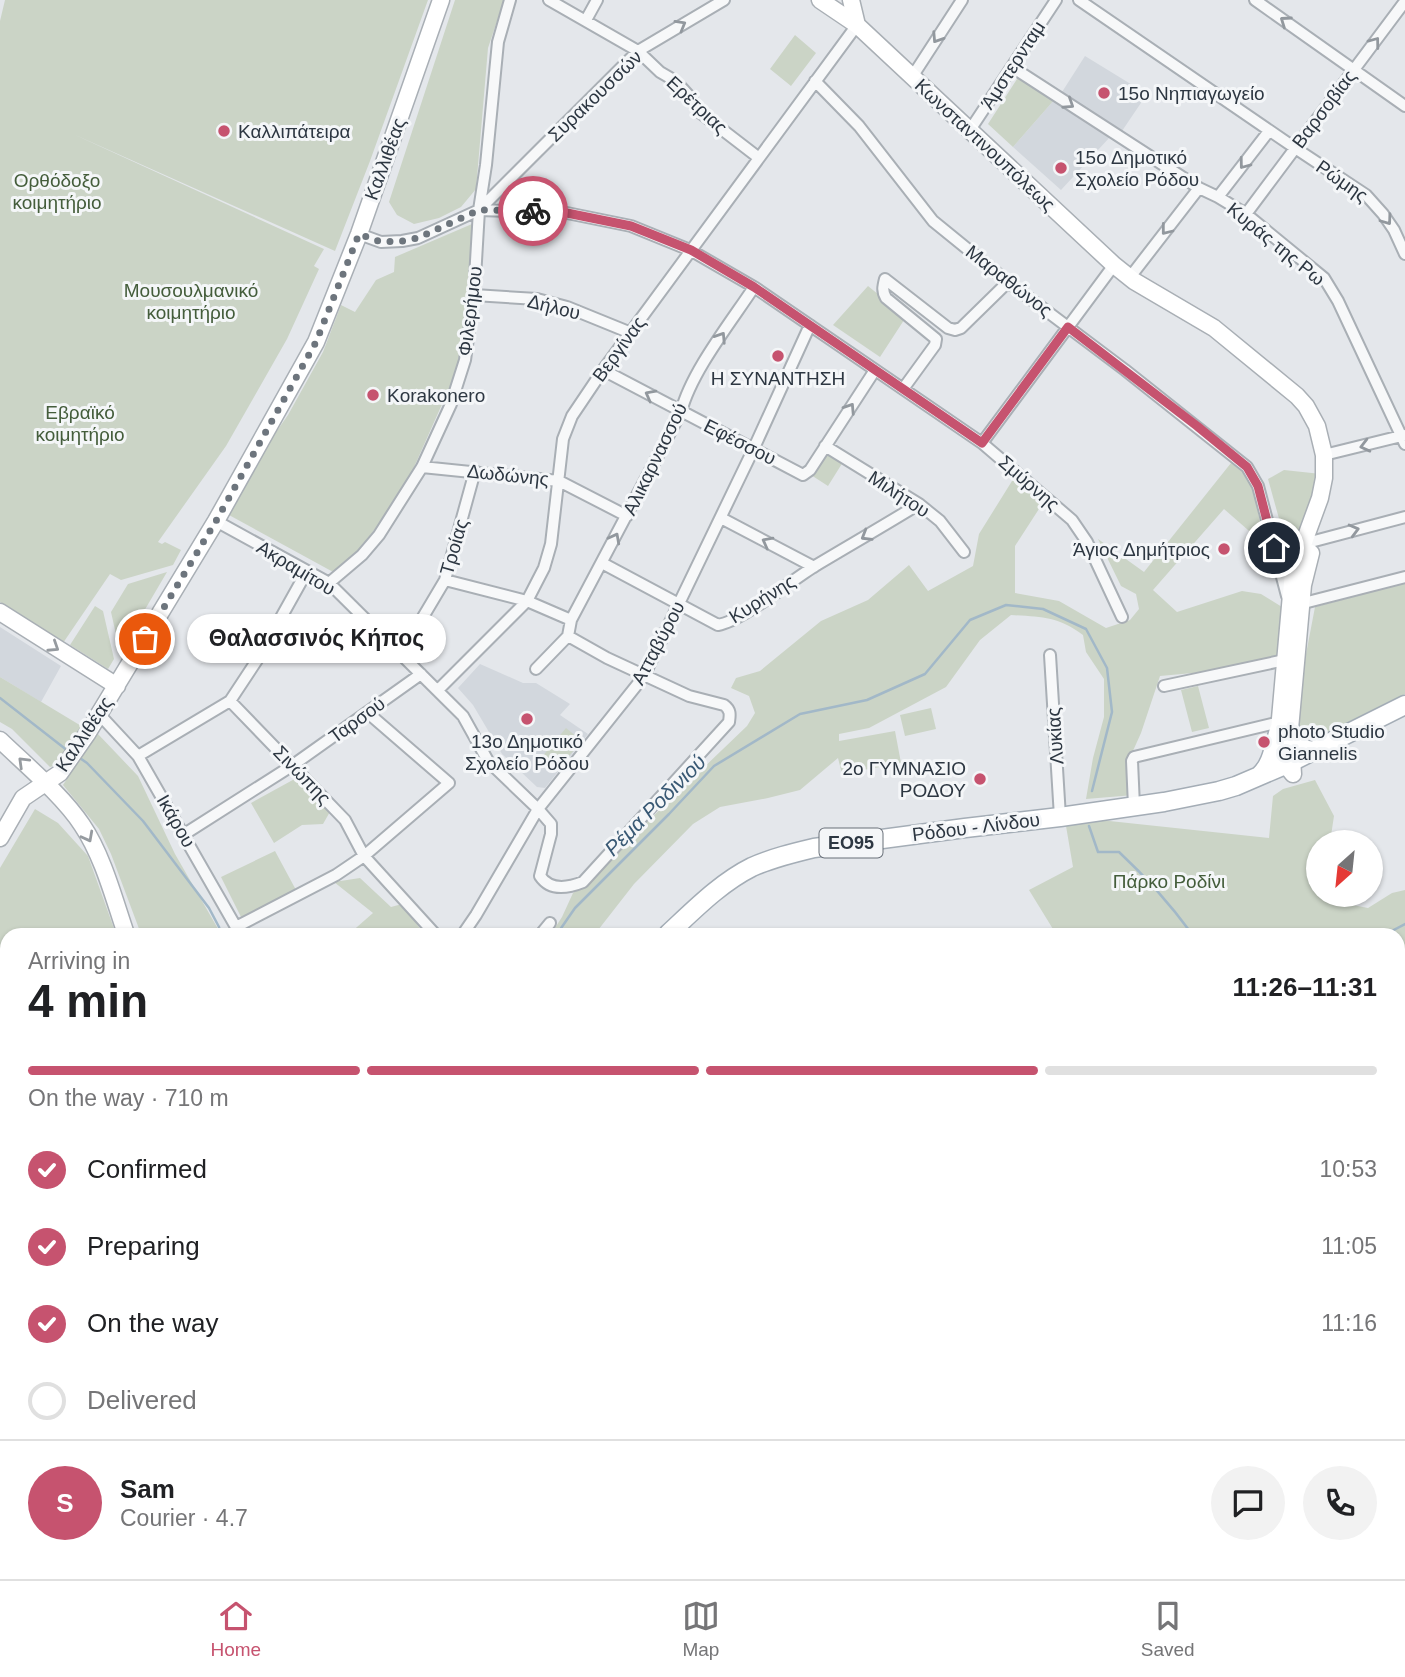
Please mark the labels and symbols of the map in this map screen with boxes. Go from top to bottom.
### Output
street label: Άμστερνταμ [977,17,1049,113]
one-way arrow [1280,17,1293,29]
one-way arrow [674,21,687,34]
one-way arrow [932,31,945,44]
one-way arrow [1366,37,1379,50]
street label: Συρακουσσών [544,46,646,146]
street label: Βαρσοβίας [1288,66,1360,152]
street label: Ερέτριας [663,72,731,138]
street label: Κωνσταντινουπόλεως [911,75,1059,215]
place label: 15ο Νηπιαγωγείο [1118,83,1265,104]
marker: 15ο Νηπιαγωγείο [1096,85,1112,101]
one-way arrow [1061,96,1074,109]
street label: Καλλιθέας [360,115,410,203]
place label: Καλλιπάτειρα [238,121,350,142]
marker: Καλλιπάτειρα [216,123,232,139]
place label: 15ο Δημοτικό Σχολείο Ρόδου [1075,147,1199,190]
one-way arrow [1239,156,1252,168]
street label: Ρώμης [1312,156,1372,206]
marker: 15ο Δημοτικό Σχολείο Ρόδου [1053,160,1069,176]
park label: Ορθόδοξο κοιμητήριο [12,170,102,213]
courier [498,176,568,246]
street label: Κυράς της Ρω [1223,198,1329,290]
one-way arrow [1379,212,1391,225]
one-way arrow [1162,222,1175,235]
street label: Μαραθώνος [962,241,1056,321]
street label: Φιλερήμου [454,265,486,357]
park label: Μουσουλμανικό κοιμητήριο [124,280,258,323]
street label: Δήλου [526,290,582,324]
street label: Βεργίνας [588,312,650,386]
one-way arrow [713,332,726,345]
marker: Η ΣΥΝΑΝΤΗΣΗ [770,348,786,364]
place label: Η ΣΥΝΑΝΤΗΣΗ [711,368,845,389]
place label: Korakonero [387,385,485,406]
marker: Korakonero [365,387,381,403]
one-way arrow [645,390,657,404]
street label: Αλικαρνασσού [619,399,691,519]
park label: Εβραϊκό κοιμητήριο [35,402,125,445]
one-way arrow [842,403,855,416]
street label: Εφέσσου [701,415,779,469]
one-way arrow [1359,438,1371,452]
street label: Σμύρνης [995,451,1063,515]
street label: Δωδώνης [466,460,550,490]
street label: Μιλήτου [865,467,933,521]
street label: Τροίας [436,517,472,577]
pin [1244,518,1304,578]
one-way arrow [1348,524,1360,539]
one-way arrow [861,527,874,540]
one-way arrow [607,533,620,545]
street label: Ακραμίτου [253,537,339,599]
one-way arrow [762,537,774,551]
place label: Άγιος Δημήτριος [1073,539,1210,560]
marker: Άγιος Δημήτριος [1216,541,1232,557]
street label: Κυρήνης [725,571,799,627]
street label: Ατταβύρου [627,598,689,688]
pin [115,609,175,669]
callout: Θαλασσινός Κήπος [187,614,446,664]
one-way arrow [46,638,59,651]
street label: Καλλιθέας [51,693,117,775]
street label: Ταρσού [325,693,389,747]
street label: Λυκίας [1043,707,1067,765]
marker: 13ο Δημοτικό Σχολείο Ρόδου [519,711,535,727]
place label: photo Studio Giannelis [1278,721,1385,764]
place label: 13ο Δημοτικό Σχολείο Ρόδου [465,731,589,774]
marker: photo Studio Giannelis [1256,734,1272,750]
street label: Σινώπης [269,741,335,809]
water label: Ρέμα Ροδινιού [600,750,710,860]
one-way arrow [18,758,31,771]
place label: 2ο ΓΥΜΝΑΣΙΟ ΡΟΔΟΥ [842,758,966,801]
marker: 2ο ΓΥΜΝΑΣΙΟ ΡΟΔΟΥ [972,771,988,787]
street label: Ικάρου [153,791,199,851]
street label: Ρόδου - Λίνδου [911,809,1041,845]
road number: ΕΟ95 [820,828,882,858]
one-way arrow [80,830,94,842]
north arrow [1306,830,1382,906]
park label: Πάρκο Ροδίνι [1113,871,1225,892]

